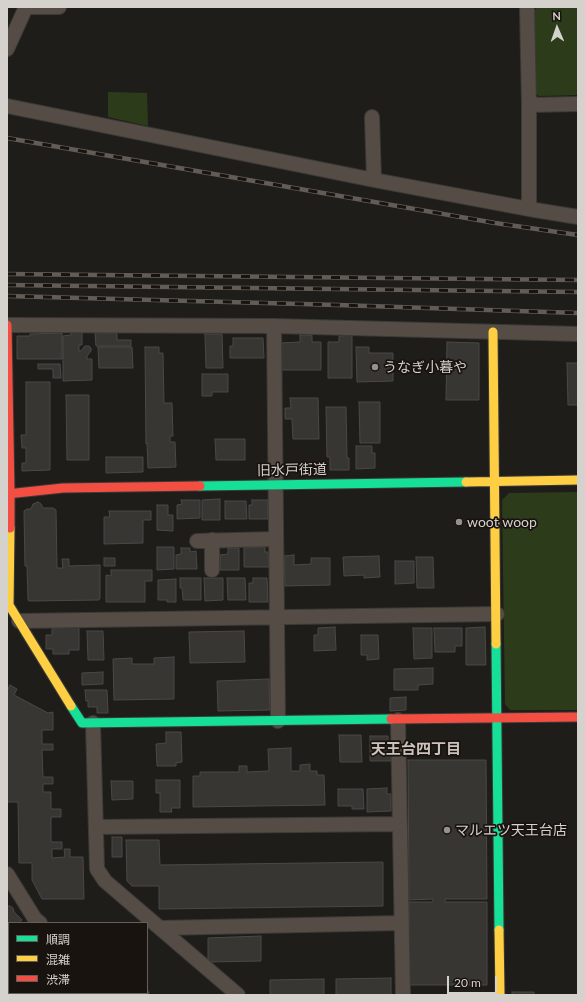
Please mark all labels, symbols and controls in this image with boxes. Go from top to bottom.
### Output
north arrow [537,8,577,48]
text: N [552,9,561,22]
place label: うなぎ小暮や [383,359,467,375]
marker: うなぎ小暮や [370,362,380,372]
street label: 旧水戸街道 [257,461,327,479]
place label: woot woop [467,514,537,530]
marker: woot woop [454,517,464,527]
district label: 天王台四丁目 [371,740,461,758]
place label: マルエツ天王台店 [455,822,567,838]
marker: マルエツ天王台店 [442,825,452,835]
legend [8,922,148,994]
text: 順調 [46,932,70,947]
text: 混雑 [46,952,70,967]
scale bar [449,968,499,994]
text: 渋滞 [46,972,70,987]
text: 20 m [454,975,481,990]

